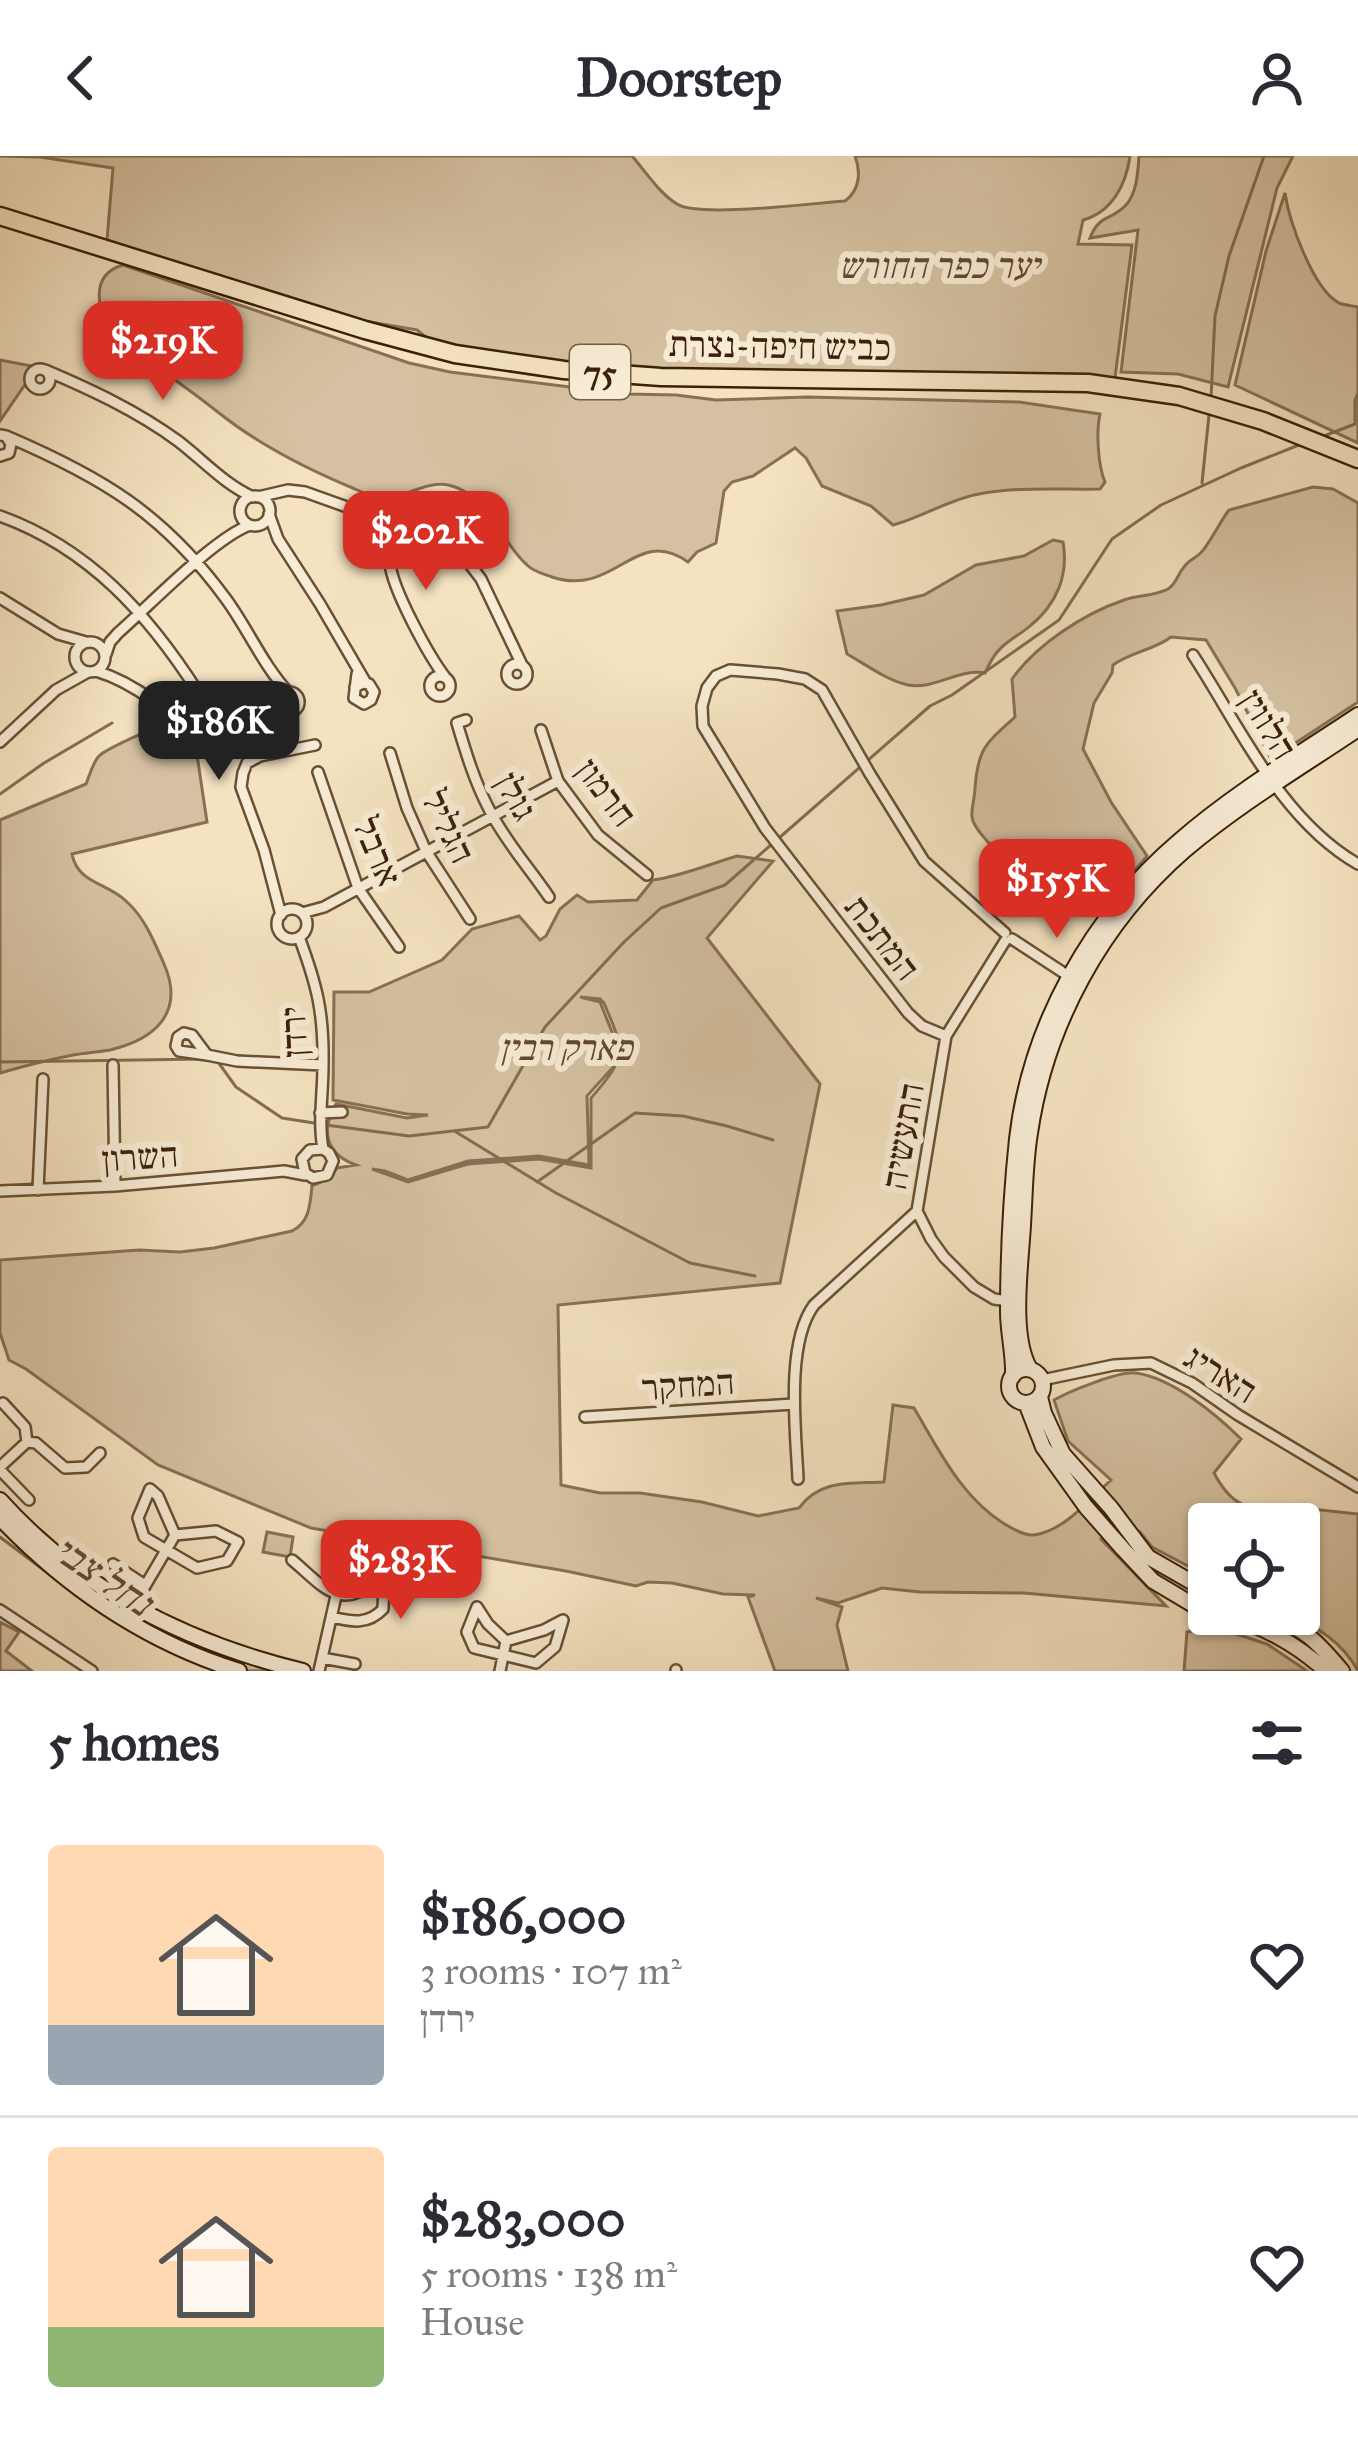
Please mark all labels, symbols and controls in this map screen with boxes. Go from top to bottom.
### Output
icon: back [48,45,114,111]
text: Doorstep [576,45,782,111]
icon: person [1244,45,1310,111]
park label: יער כפר החורש [839,244,1042,288]
pin: $219K [79,301,247,403]
text: $219K [110,316,216,364]
street label: כביש חיפה-נצרת [668,322,892,370]
road number: 75 [570,345,630,399]
pin: $202K [342,491,510,593]
text: $202K [370,506,482,554]
pin: $186K [135,681,303,783]
street label: הלווין [1230,681,1306,768]
text: $186K [165,696,273,744]
street label: חרמון [566,750,646,836]
street label: גולן [485,765,547,828]
street label: הגליל [412,783,485,870]
street label: ארבל [343,810,411,893]
pin: $155K [973,839,1141,941]
text: $155K [1006,854,1108,902]
street label: המתכת [835,886,929,989]
street label: ירדן [271,1005,317,1058]
park label: פארק רבין [500,1026,634,1070]
street label: התעשיה [872,1079,934,1193]
street label: השרון [100,1132,180,1182]
street label: האריג [1176,1335,1265,1413]
street label: המחקר [640,1360,736,1410]
map controls [1188,1503,1320,1635]
button: locate [1188,1503,1320,1635]
pin: $283K [317,1520,485,1622]
water label: נחל צבי [44,1525,164,1628]
text: $283K [348,1535,454,1583]
icon: filters [1244,1710,1310,1776]
text: 5 homes [48,1712,219,1774]
text: $186,000 [420,1885,626,1947]
icon: home [144,1893,288,2037]
icon: heart [1244,1932,1310,1998]
text: 3 rooms · 107 m² [420,1947,682,1995]
text: ירדן [420,1995,475,2043]
text: $283,000 [420,2188,626,2250]
icon: home [144,2195,288,2339]
icon: heart [1244,2234,1310,2300]
text: 5 rooms · 138 m² [420,2250,677,2298]
text: House [420,2298,524,2346]

